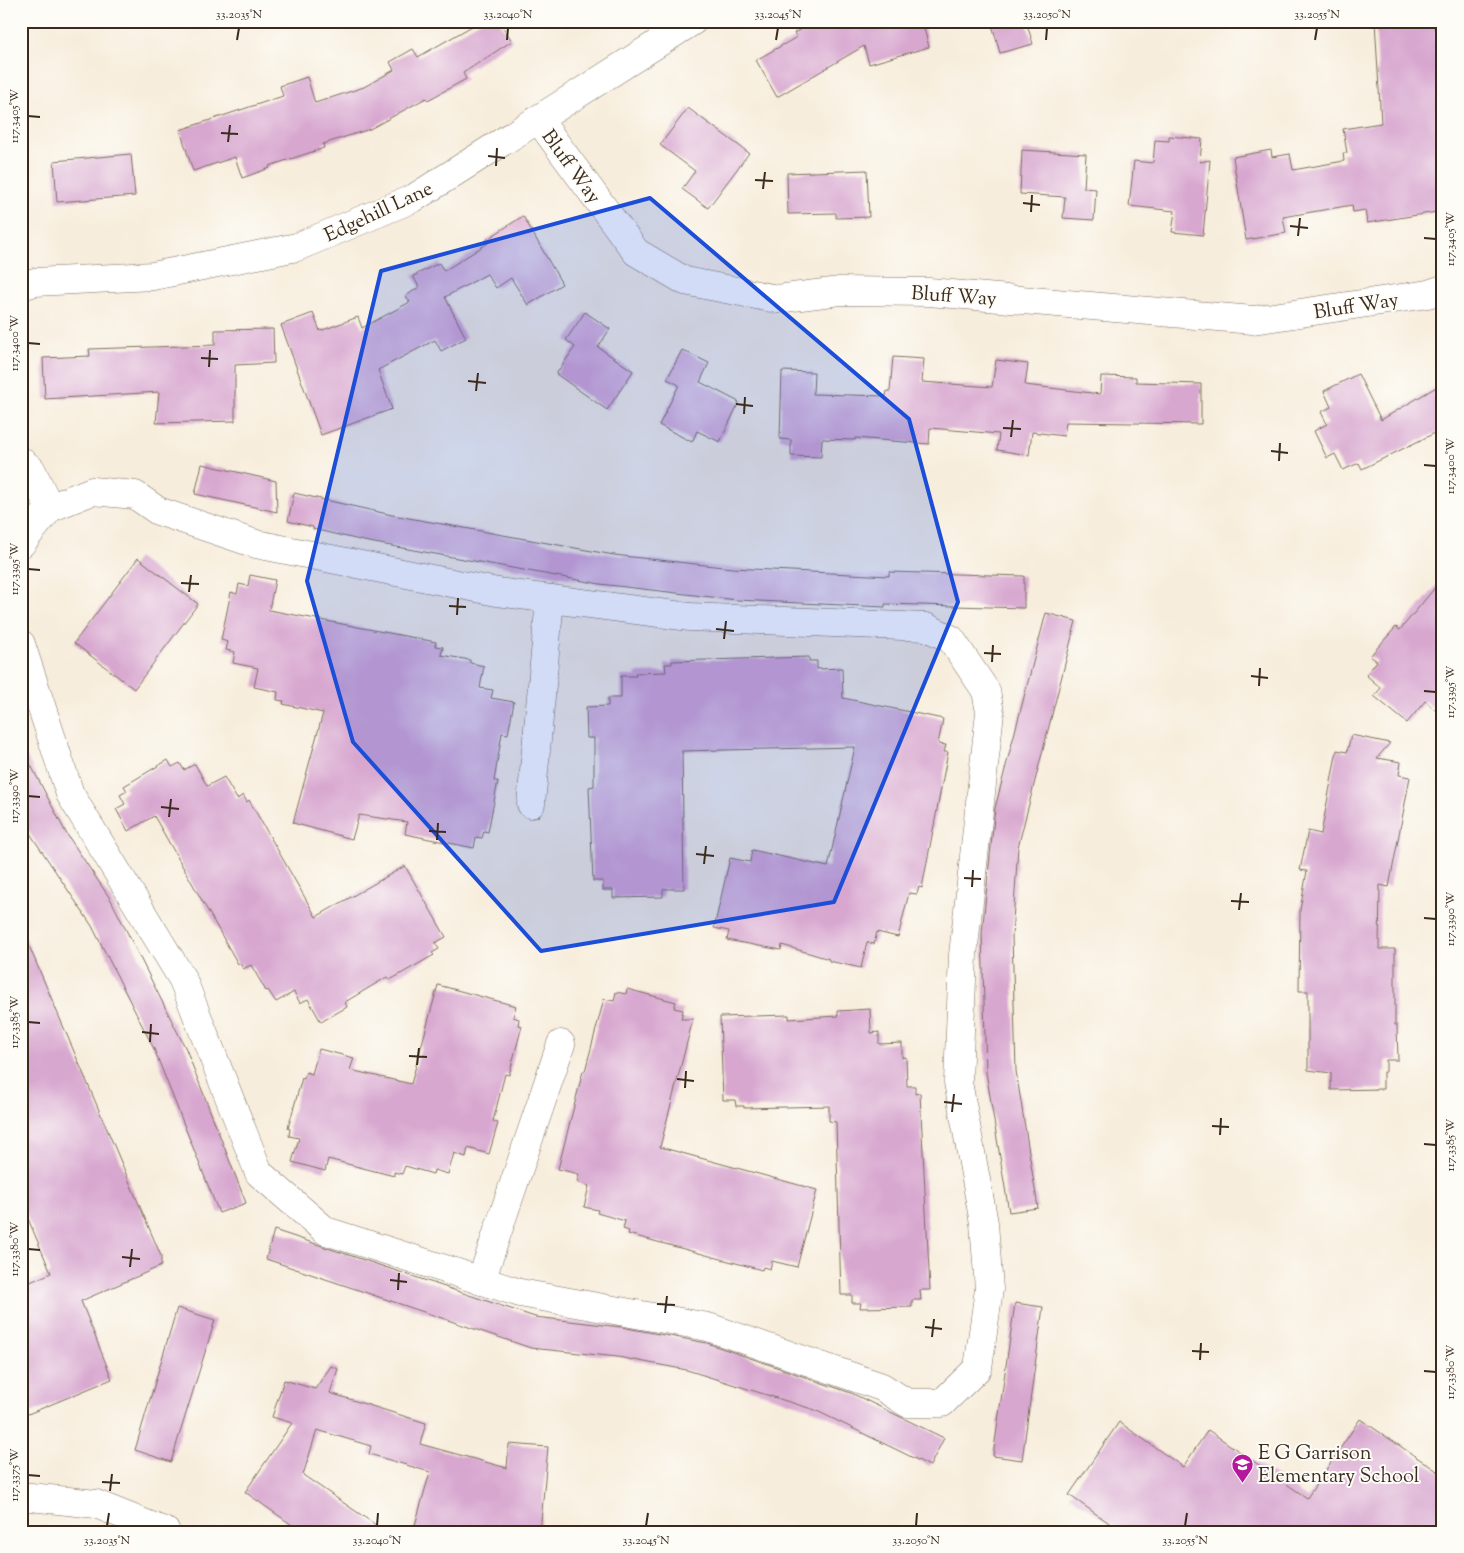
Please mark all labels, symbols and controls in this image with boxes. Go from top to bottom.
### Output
text: 33.2035°N [216,6,263,24]
text: 33.2040°N [484,6,533,24]
text: 33.2045°N [755,6,802,24]
text: 33.2050°N [1023,6,1071,24]
text: 33.2055°N [1294,6,1340,24]
text: 117.3405°W [6,88,24,143]
street label: Bluff Way [533,124,607,211]
street label: Edgehill Lane [320,175,438,251]
text: 117.3405°W [1442,211,1460,266]
street label: Bluff Way [910,280,998,315]
street label: Bluff Way [1312,286,1401,328]
text: 117.3400°W [6,314,24,371]
text: 117.3400°W [1442,437,1460,494]
text: 117.3395°W [6,542,24,595]
text: 117.3395°W [1442,665,1460,718]
text: 117.3390°W [6,768,24,823]
text: 117.3390°W [1442,891,1460,946]
text: 117.3385°W [6,995,24,1048]
text: 117.3385°W [1442,1118,1460,1171]
text: 117.3380°W [6,1221,24,1276]
text: 117.3380°W [1442,1344,1460,1399]
place label: E G Garrison Elementary School [1258,1440,1420,1492]
text: 117.3375°W [6,1448,24,1501]
school or university icon: E G Garrison Elementary School [1230,1452,1254,1483]
text: 33.2035°N [84,1532,131,1550]
text: 33.2040°N [353,1532,402,1550]
text: 33.2045°N [623,1532,670,1550]
text: 33.2050°N [892,1532,940,1550]
text: 33.2055°N [1162,1532,1208,1550]

